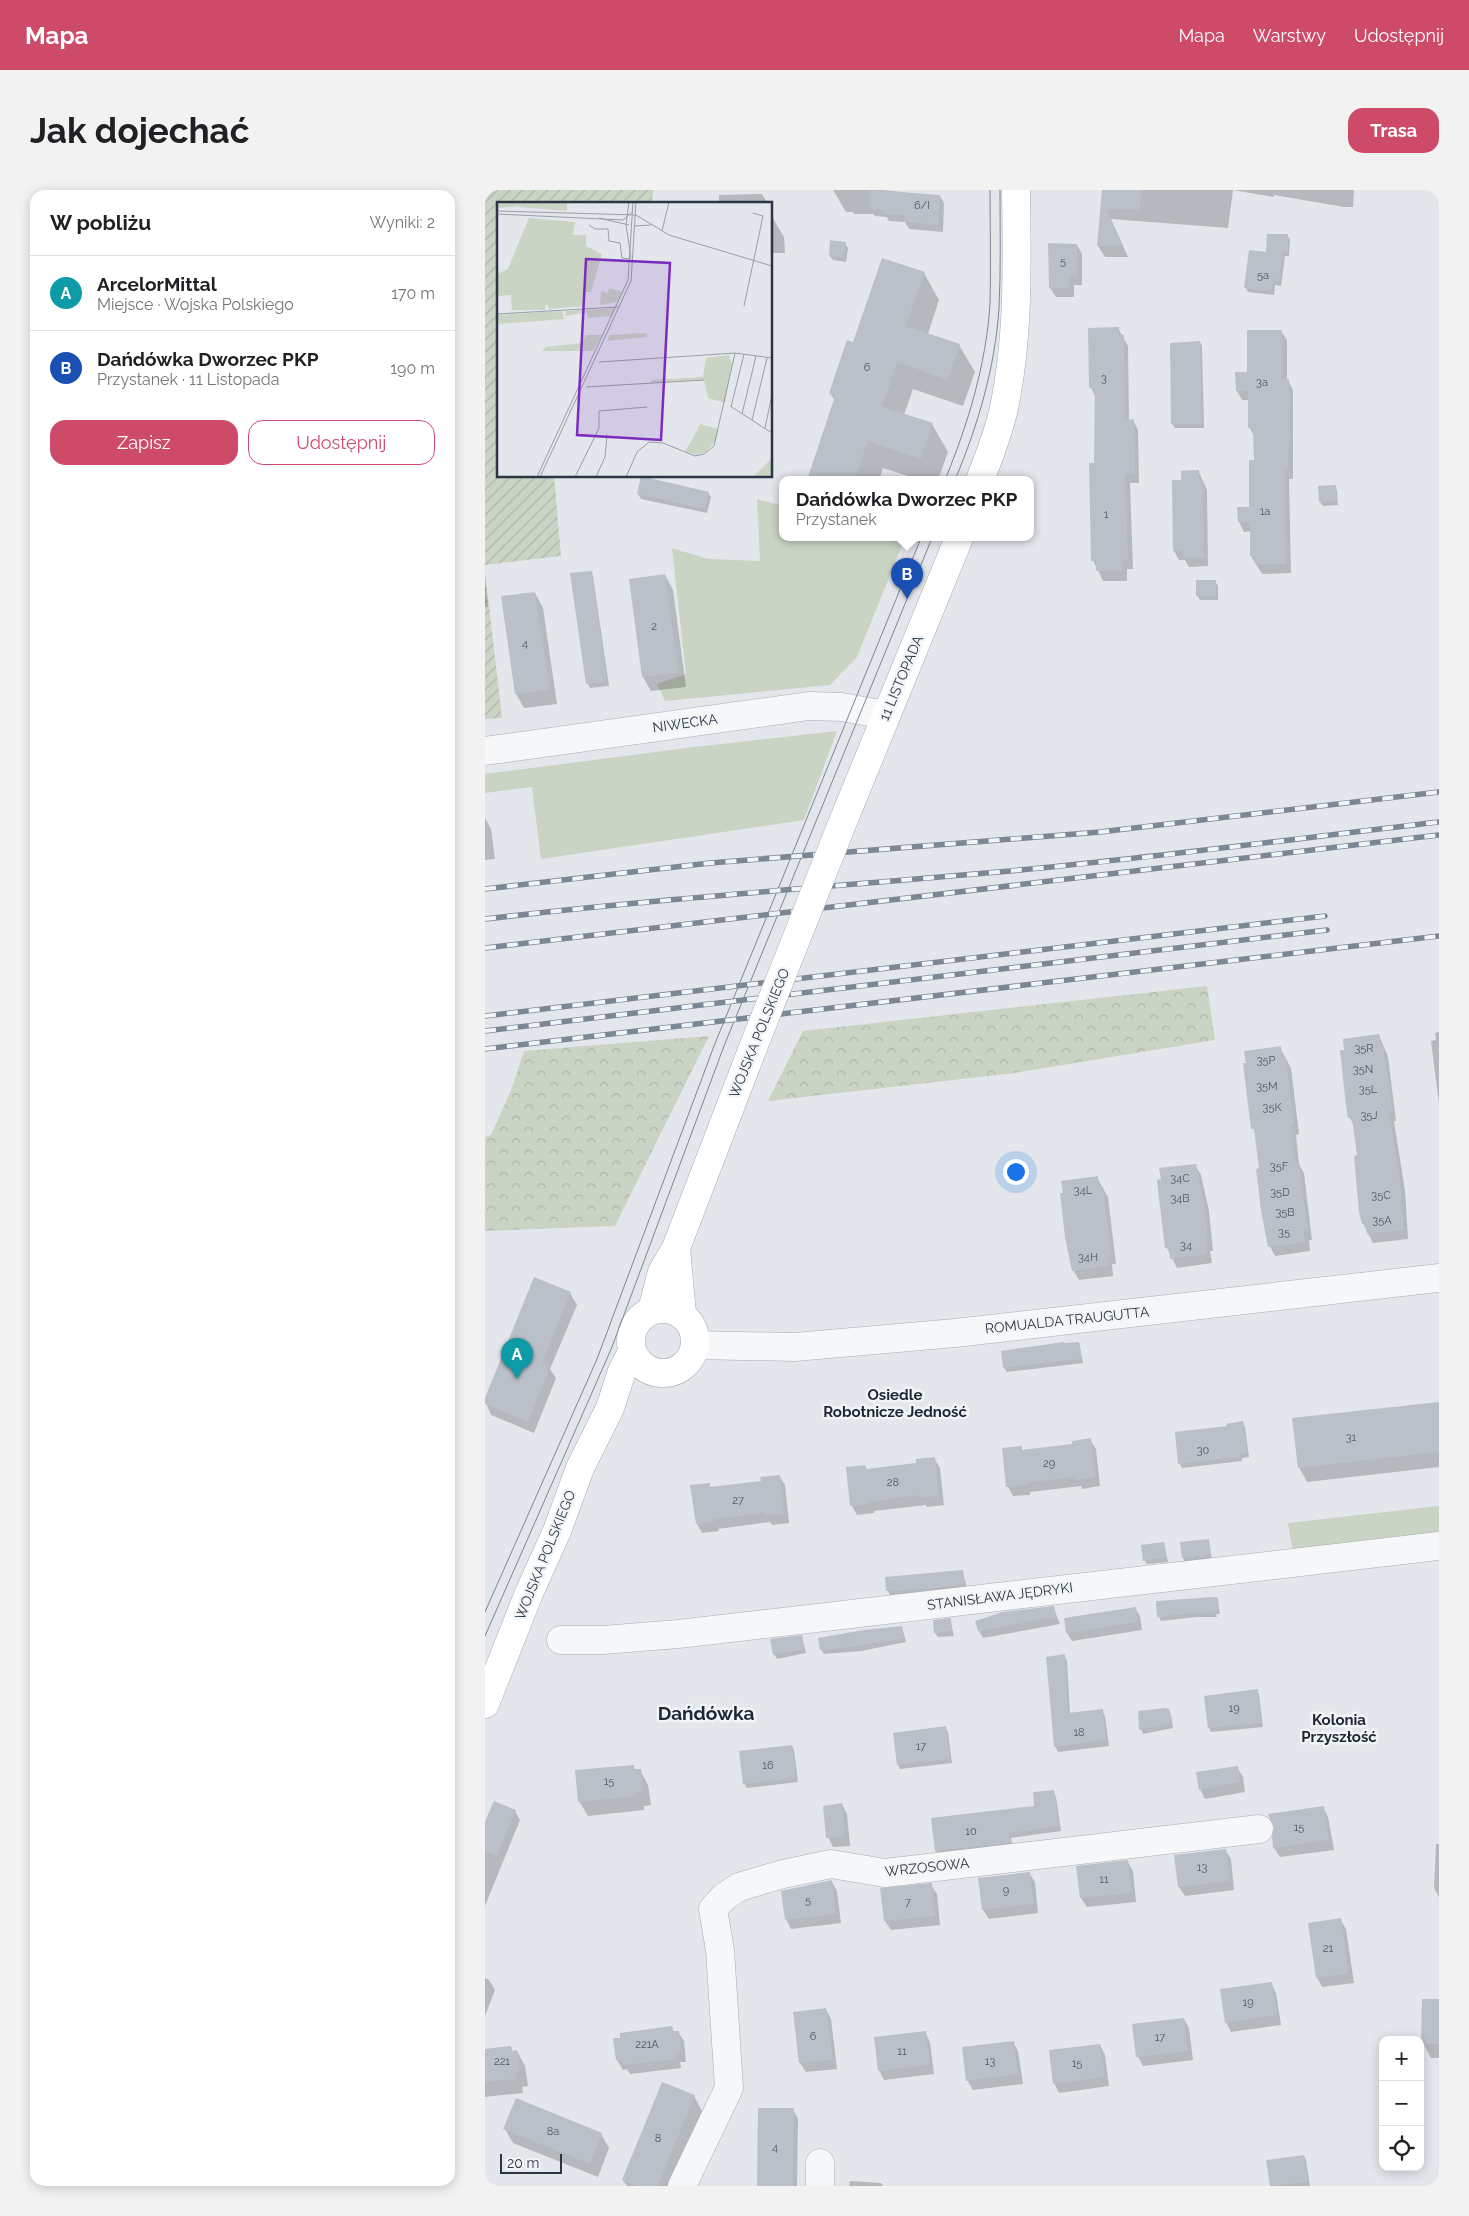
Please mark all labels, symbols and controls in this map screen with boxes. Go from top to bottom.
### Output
text: Mapa [25,21,88,50]
text: Mapa [1178,25,1225,46]
text: Warstwy [1253,25,1326,46]
text: Udostępnij [1354,25,1444,46]
button: Trasa [1348,108,1439,153]
text: Jak dojechać [30,110,249,151]
house number: 6/I [914,199,930,212]
inset map [497,202,773,478]
text: W pobliżu [50,210,151,235]
text: Wyniki: 2 [370,213,435,232]
house number: 5 [1060,255,1066,268]
house number: 5a [1257,269,1269,282]
text: ArcelorMittal [97,273,217,295]
text: A [61,284,71,303]
text: 170 m [391,284,435,303]
text: Miejsce · Wojska Polskiego [97,295,294,314]
text: Dańdówka Dworzec PKP [97,348,319,370]
text: B [61,359,71,378]
text: 190 m [390,359,435,378]
house number: 6 [864,361,871,374]
text: Przystanek · 11 Listopada [97,370,279,389]
house number: 3 [1101,372,1107,385]
house number: 3a [1256,376,1268,389]
button: Zapisz [50,420,238,465]
button: Udostępnij [248,420,435,465]
popup [779,476,1034,541]
text: Dańdówka Dworzec PKP [796,488,1017,510]
house number: 1a [1260,505,1270,518]
house number: 1 [1104,508,1109,521]
text: Przystanek [796,510,877,529]
pin: B [891,558,923,599]
house number: 2 [651,620,657,633]
street label: 11 LISTOPADA [876,633,926,723]
house number: 4 [522,637,528,650]
street label: NIWECKA [652,710,719,735]
street label: WOJSKA POLSKIEGO [726,966,792,1100]
house number: 35R [1354,1042,1374,1055]
house number: 35P [1257,1054,1276,1067]
house number: 35N [1353,1063,1373,1076]
house number: 35M [1256,1080,1278,1093]
house number: 35L [1359,1083,1378,1096]
house number: 35K [1263,1101,1282,1114]
house number: 35J [1360,1109,1378,1122]
your location [1003,1159,1029,1185]
house number: 35F [1270,1160,1289,1173]
house number: 34C [1170,1172,1190,1185]
house number: 34L [1074,1184,1093,1197]
house number: 35D [1270,1186,1290,1199]
house number: 35C [1371,1189,1391,1202]
house number: 34B [1170,1192,1190,1205]
house number: 35B [1275,1206,1295,1219]
house number: 35A [1372,1214,1392,1227]
house number: 35 [1278,1226,1290,1239]
house number: 34 [1180,1239,1192,1252]
house number: 34H [1078,1251,1098,1264]
street label: ROMUALDA TRAUGUTTA [984,1303,1150,1337]
pin: A [501,1338,533,1379]
district label: Osiedle Robotnicze Jedność [823,1386,967,1421]
house number: 31 [1346,1431,1357,1444]
house number: 30 [1197,1444,1210,1457]
house number: 29 [1043,1457,1055,1470]
house number: 28 [887,1476,899,1489]
street label: WOJSKA POLSKIEGO [512,1488,578,1622]
house number: 27 [732,1494,744,1507]
street label: STANISŁAWA JĘDRYKI [926,1579,1074,1613]
district label: Dańdówka [658,1702,754,1724]
house number: 19 [1228,1702,1240,1715]
district label: Kolonia Przyszłość [1301,1711,1377,1746]
house number: 18 [1073,1726,1085,1739]
house number: 17 [916,1740,926,1753]
house number: 16 [762,1759,774,1772]
house number: 15 [604,1775,614,1788]
house number: 15 [1294,1821,1304,1834]
house number: 10 [965,1825,977,1838]
street label: WRZOSOWA [884,1855,971,1879]
house number: 13 [1197,1861,1207,1874]
house number: 11 [1099,1873,1109,1886]
house number: 9 [1003,1884,1009,1897]
house number: 5 [805,1894,811,1907]
house number: 7 [905,1896,911,1909]
house number: 21 [1323,1942,1334,1955]
house number: 19 [1242,1996,1254,2009]
house number: 6 [810,2030,817,2043]
house number: 17 [1155,2031,1165,2044]
map controls [1379,2036,1424,2171]
button: + [1379,2036,1424,2081]
house number: 221A [635,2038,659,2051]
house number: 11 [897,2045,907,2058]
house number: 221 [494,2055,510,2068]
house number: 13 [985,2055,995,2068]
house number: 15 [1072,2057,1082,2070]
button: − [1379,2081,1424,2126]
house number: 8a [547,2125,559,2138]
button: locate [1379,2126,1424,2171]
house number: 8 [655,2132,661,2145]
house number: 4 [772,2141,778,2154]
scale bar [500,2151,563,2174]
text: 20 m [507,2155,539,2171]

